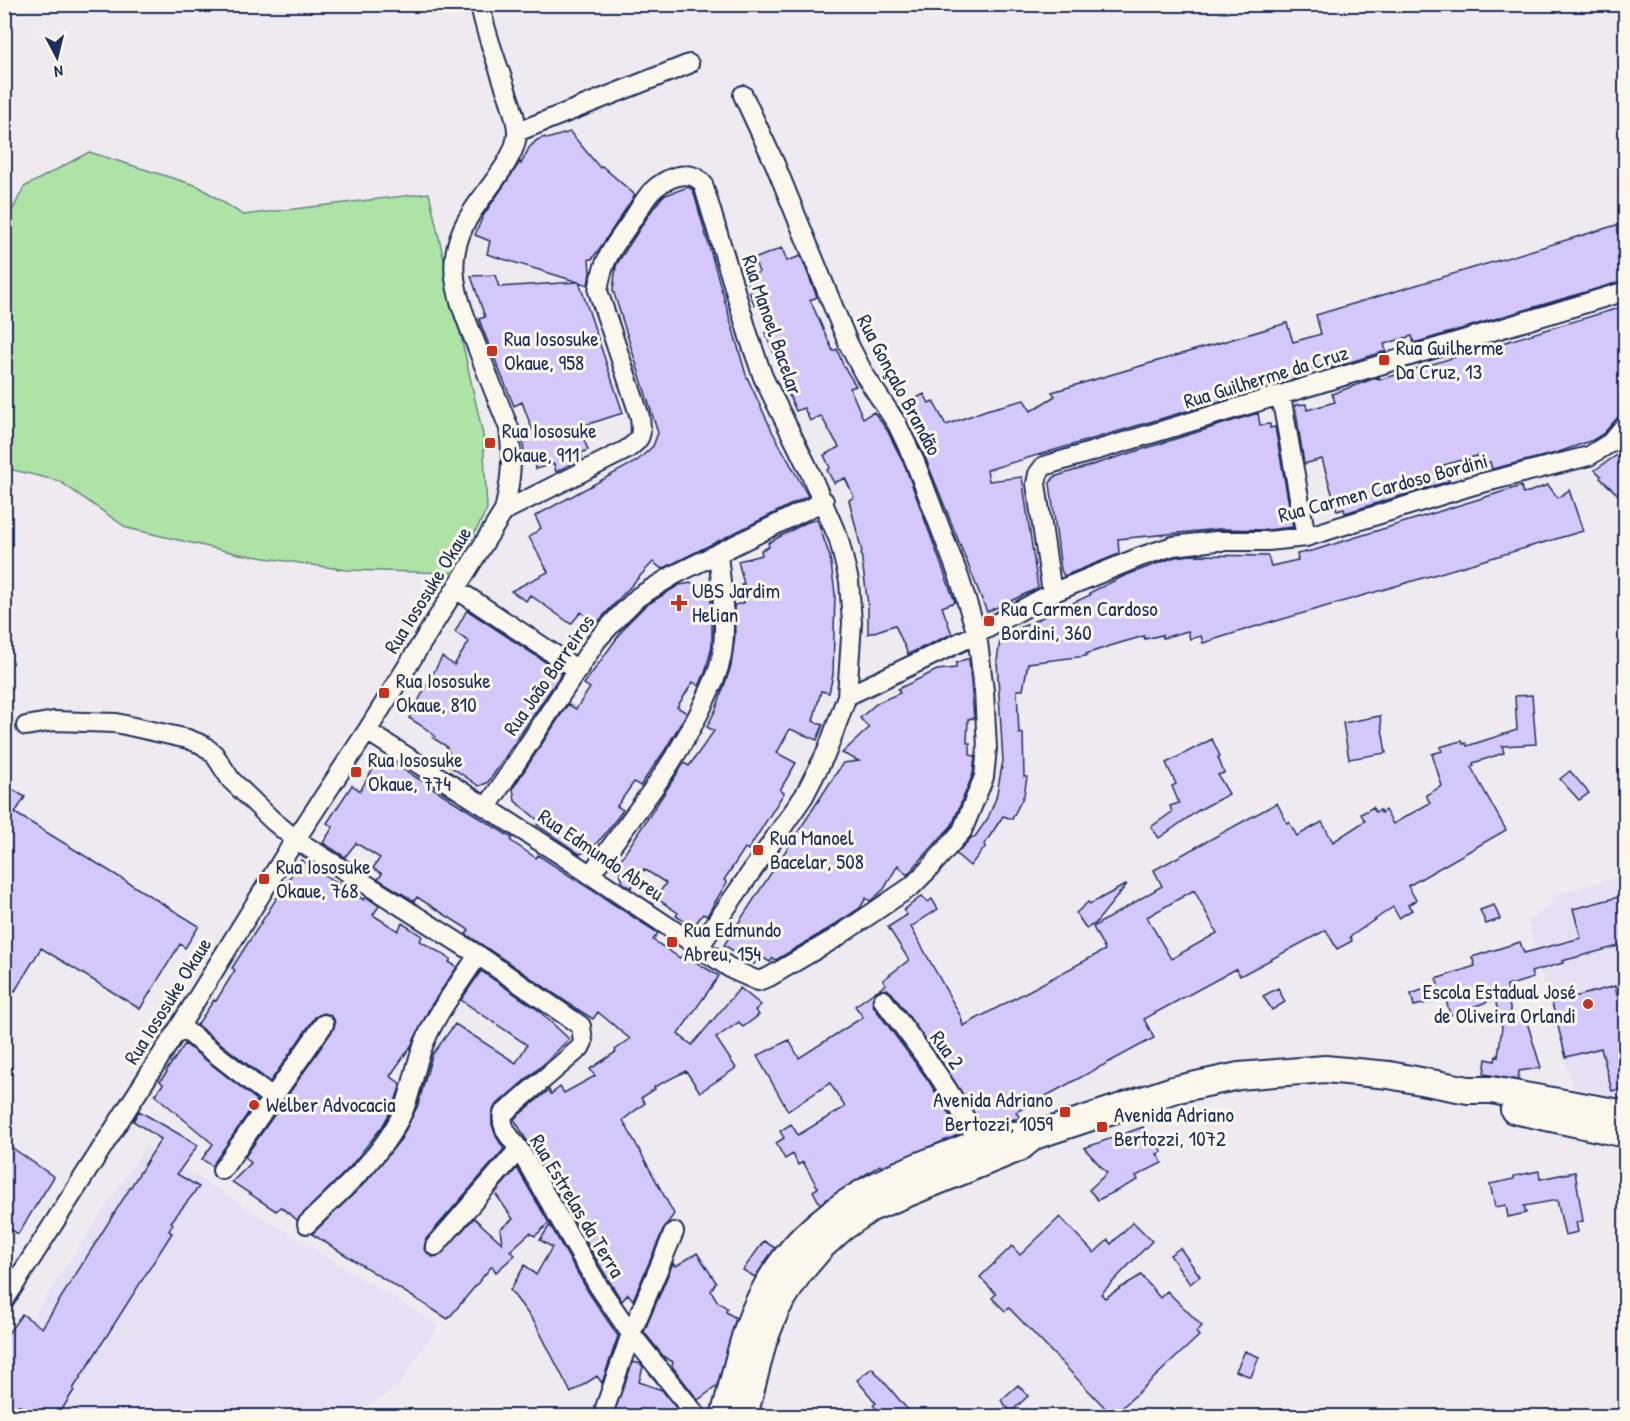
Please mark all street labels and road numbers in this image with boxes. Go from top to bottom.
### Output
street label: Rua Manoel Bacelar [735,251,810,398]
street label: Rua Gonçalo Brandão [850,309,949,460]
street label: Rua Guilherme da Cruz [1180,338,1352,415]
street label: Rua Carmen Cardoso Bordini [1275,446,1491,529]
street label: Rua Iososuke Okaue [377,521,478,659]
street label: Rua João Barreiros [496,608,601,741]
street label: Rua Edmundo Abreu [533,802,670,908]
street label: Rua Iososuke Okaue [117,932,218,1070]
street label: Rua 2 [924,1025,971,1075]
street label: Rua Estrelas da Terra [523,1129,632,1283]

